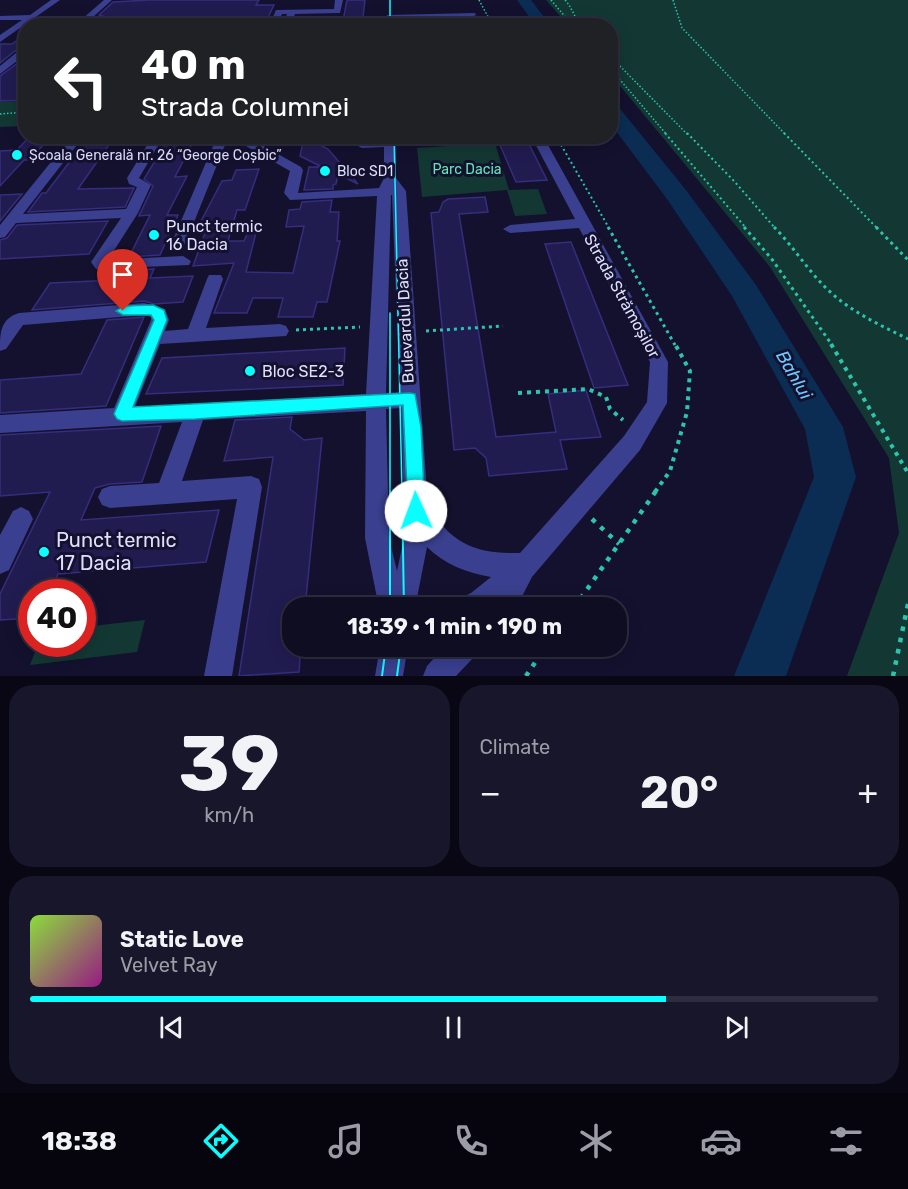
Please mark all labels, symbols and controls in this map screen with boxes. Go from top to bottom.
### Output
text: 40 m [141,40,246,90]
icon: left [42,42,120,120]
text: Strada Columnei [141,91,349,123]
place label: Școala Generală nr. 26 “George Coșbic” [29,147,282,164]
marker: Școala Generală nr. 26 “George Coșbic” [10,148,24,162]
park label: Parc Dacia [432,161,502,178]
place label: Bloc SD1 [337,163,393,180]
marker: Bloc SD1 [318,164,332,178]
place label: Punct termic 16 Dacia [166,217,263,254]
marker: Punct termic 16 Dacia [147,228,161,242]
street label: Strada Strămoșilor [580,231,664,361]
pin [97,249,148,311]
icon: arrive [106,258,139,291]
street label: Bulevardul Dacia [392,258,418,384]
water label: Bahlui [771,346,817,404]
place label: Bloc SE2-3 [262,362,344,381]
marker: Bloc SE2-3 [243,364,257,378]
position arrow [384,479,448,543]
place label: Punct termic 17 Dacia [56,528,177,575]
marker: Punct termic 17 Dacia [37,545,51,559]
speed limit sign: 40 [18,579,96,657]
text: 18:39 · 1 min · 190 m [347,613,562,640]
text: 39 [179,717,280,810]
text: Climate [480,735,550,759]
text: 20° [640,766,718,819]
text: − [480,773,501,812]
text: + [857,773,878,812]
text: km/h [204,803,254,827]
text: Static Love [120,926,244,953]
text: Velvet Ray [120,953,218,977]
icon: previous [155,1011,188,1044]
icon: pause [437,1011,470,1044]
icon: next [720,1011,753,1044]
icon: directions [200,1120,242,1162]
icon: music [325,1120,367,1162]
icon: phone [450,1120,492,1162]
icon: climate [575,1120,617,1162]
icon: car [700,1120,742,1162]
icon: filters [825,1120,867,1162]
text: 18:38 [41,1125,117,1157]

